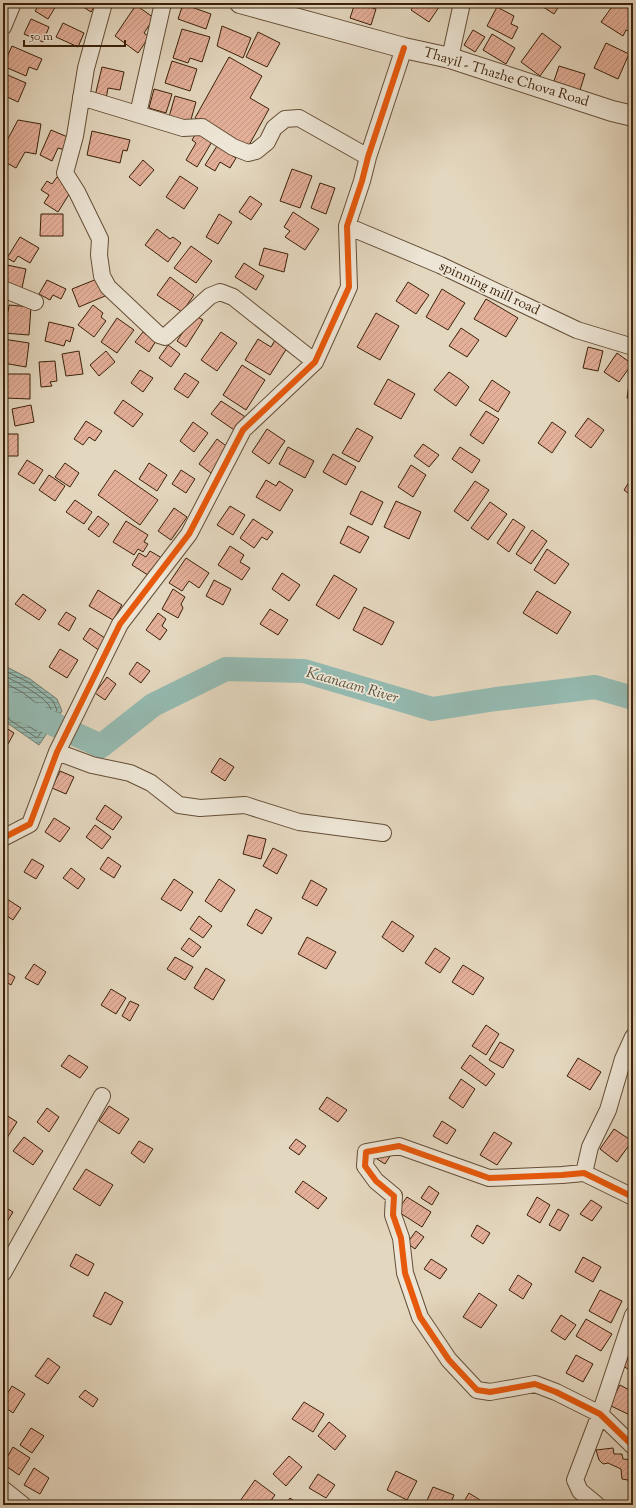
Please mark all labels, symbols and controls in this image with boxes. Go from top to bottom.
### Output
scale bar [24,22,125,48]
text: 50 m [29,28,53,46]
street label: Thayil - Thazhe Chova Road [421,43,591,113]
street label: spinning mill road [435,257,543,321]
water label: Kaanaam River [303,663,401,709]

